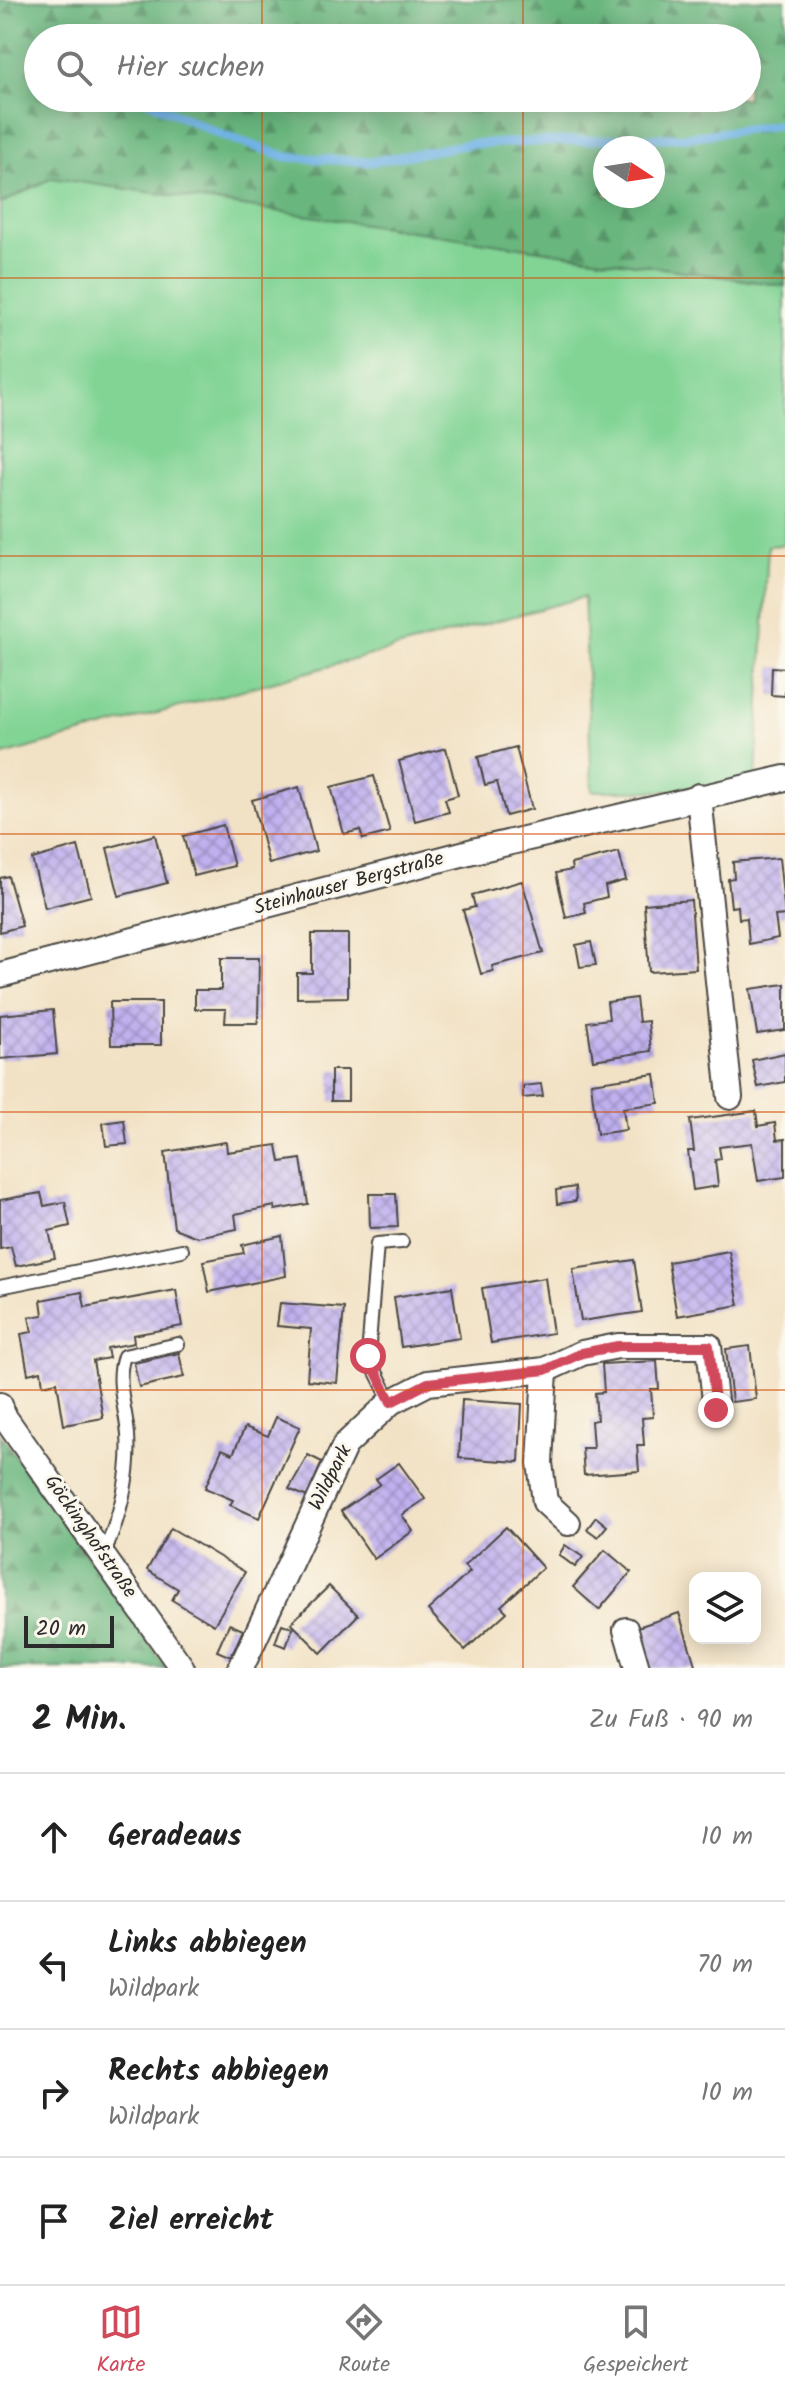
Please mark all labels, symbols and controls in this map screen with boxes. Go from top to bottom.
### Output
search box [24,24,761,112]
text: Hier suchen [116,44,265,92]
icon: search [52,46,96,90]
north arrow [593,136,665,208]
street label: Steinhauser Bergstraße [250,843,448,925]
route start [350,1338,386,1374]
route end [698,1392,734,1428]
street label: Wildpark [301,1439,361,1517]
street label: Göckinghofstraße [35,1469,145,1605]
map controls [689,1572,761,1644]
button: layers [689,1572,761,1644]
scale bar [24,1612,114,1648]
text: 20 m [36,1612,86,1647]
text: 2 Min. [32,1693,126,1747]
text: Zu Fuß · 90 m [589,1699,753,1741]
text: Geradeaus [108,1813,241,1861]
icon: ahead [32,1815,76,1859]
text: 10 m [701,1816,753,1858]
text: Links abbiegen [108,1920,307,1968]
icon: left [32,1943,76,1987]
text: 70 m [697,1944,753,1986]
text: Wildpark [108,1968,199,2010]
text: Rechts abbiegen [108,2048,329,2096]
icon: right [32,2071,76,2115]
text: 10 m [701,2072,753,2114]
text: Wildpark [108,2096,199,2138]
text: Ziel erreicht [108,2197,273,2245]
icon: arrive [32,2199,76,2243]
tab: Karte [96,2300,145,2383]
tab: Route [338,2300,390,2383]
tab: Gespeichert [583,2300,689,2383]

